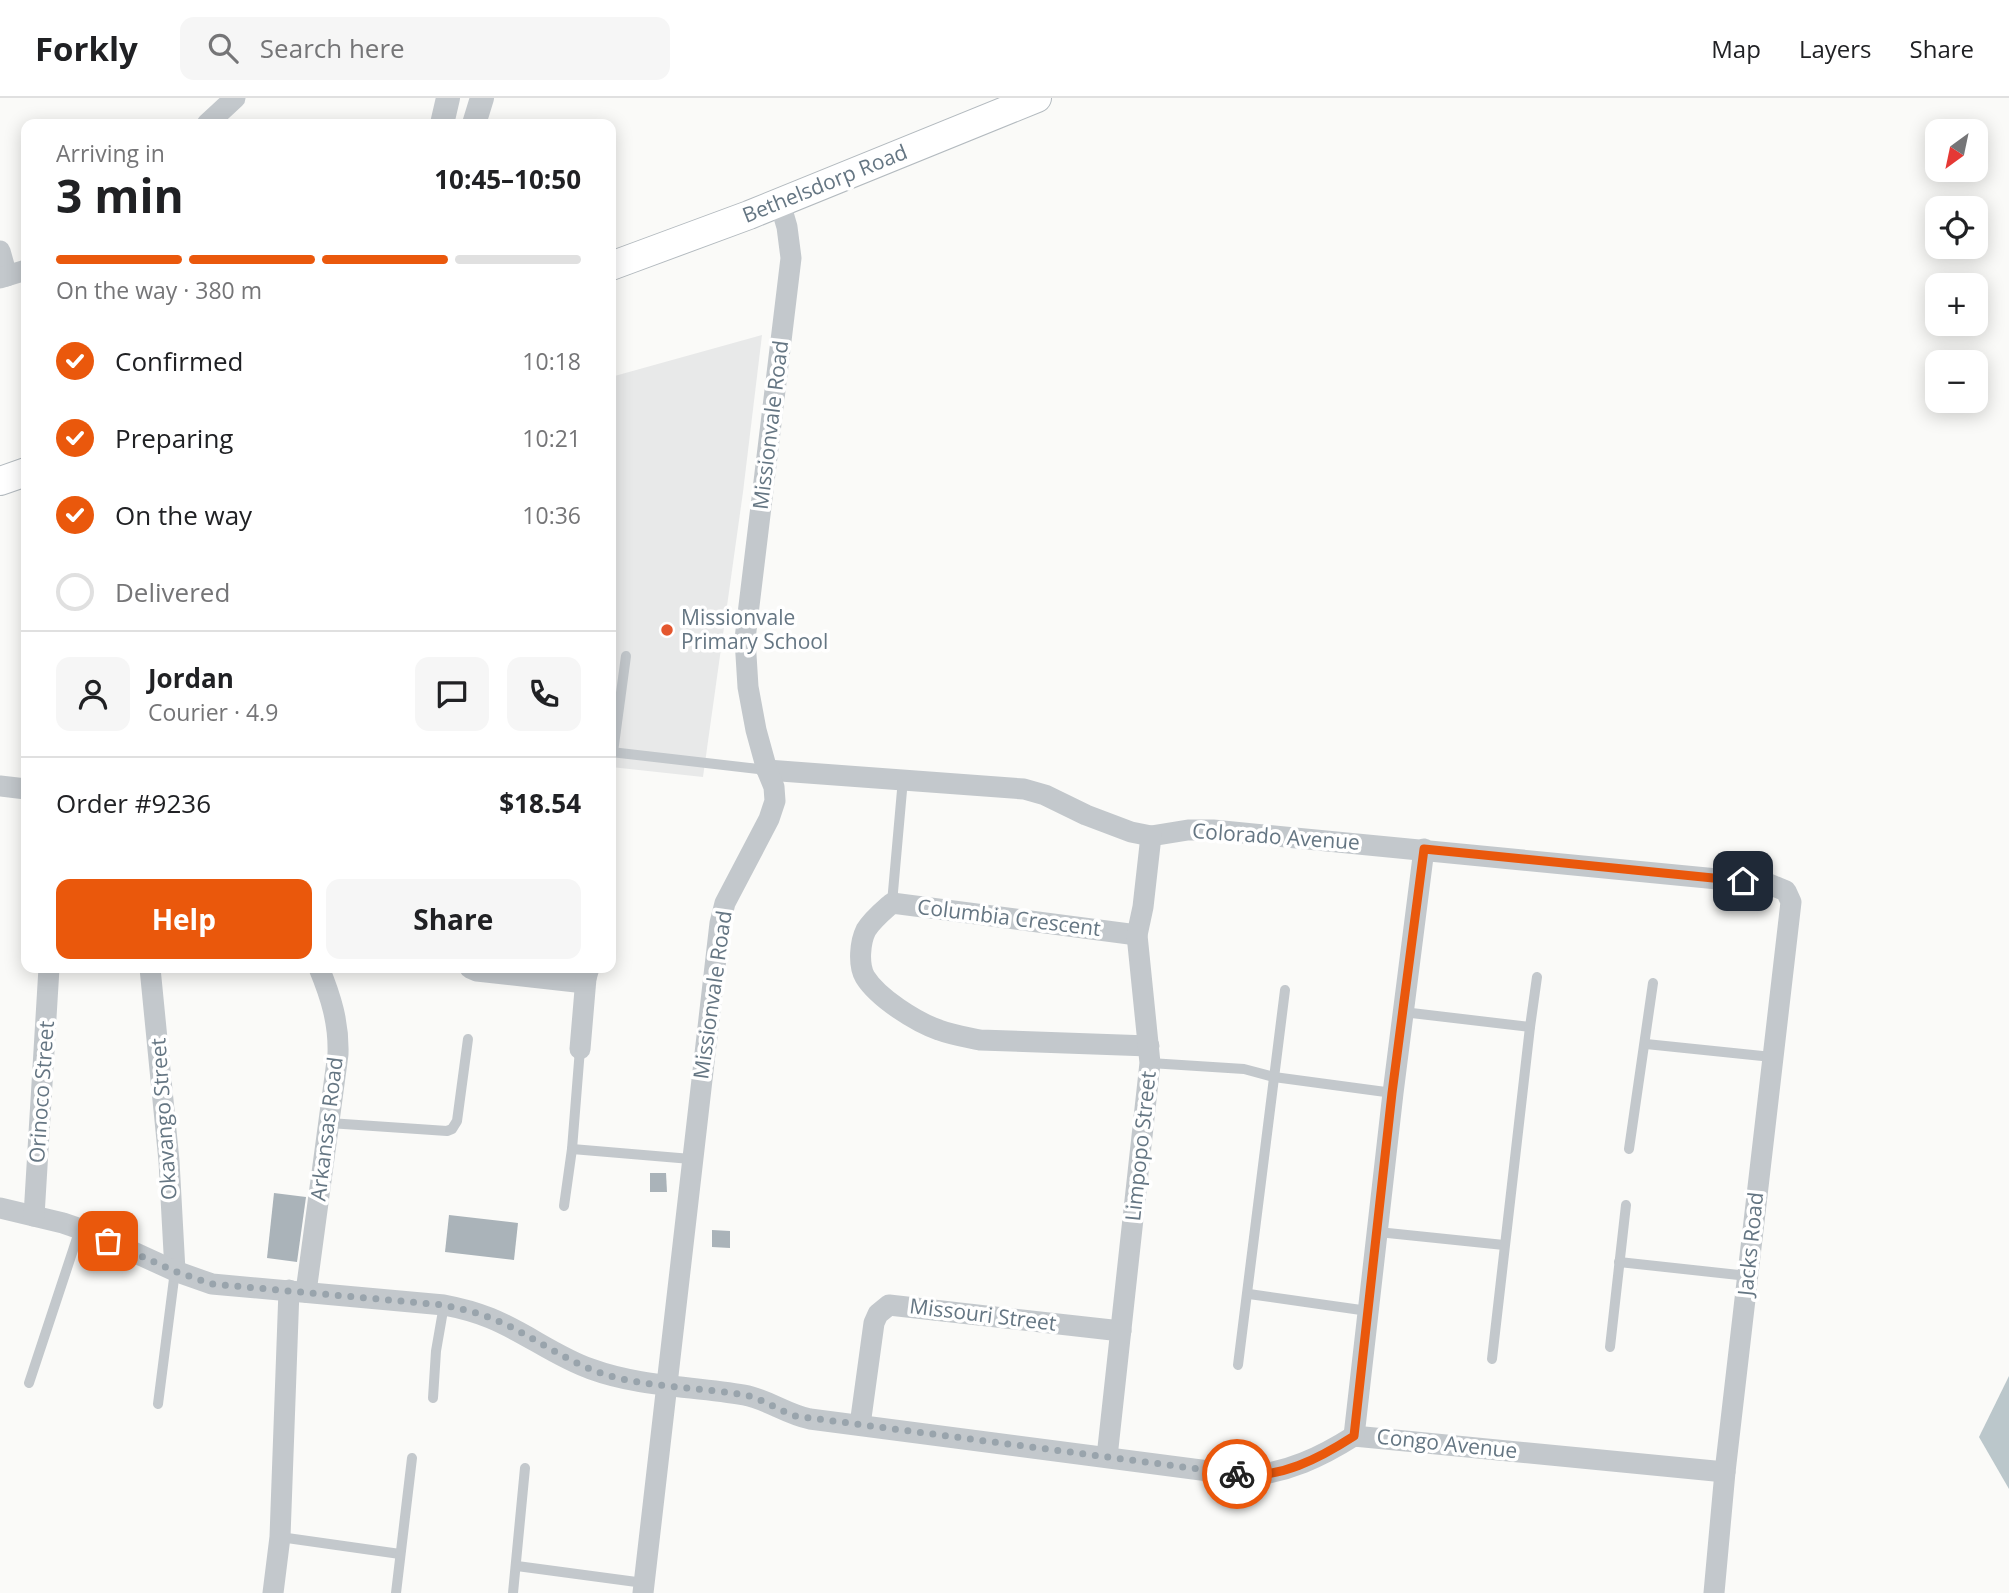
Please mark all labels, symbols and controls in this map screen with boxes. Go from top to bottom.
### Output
search box [180,17,670,80]
text: Forkly [35,26,138,71]
icon: search [204,29,242,67]
text: Search here [260,30,405,66]
text: Map [1711,32,1761,65]
text: Layers [1799,32,1872,65]
text: Share [1910,32,1974,65]
north arrow [1925,119,1988,182]
map controls [1925,119,1988,413]
text: Arriving in [56,137,165,169]
street label: Bethelsdorp Road [738,137,911,229]
text: 10:45–10:50 [434,161,581,197]
text: 3 min [56,164,184,226]
button: locate [1925,196,1988,259]
button: + [1925,273,1988,336]
text: On the way · 380 m [56,274,262,306]
street label: Missionvale Road [746,339,794,511]
icon: check [56,342,94,380]
text: Confirmed [115,343,243,379]
text: 10:18 [522,345,581,377]
button: − [1925,350,1988,413]
icon: check [56,419,94,457]
text: Preparing [115,420,233,456]
text: 10:21 [522,422,581,454]
icon: check [56,496,94,534]
text: On the way [115,497,252,533]
text: 10:36 [522,499,581,531]
text: Delivered [115,574,230,610]
place label: Missionvale Primary School [681,603,828,655]
marker: Missionvale Primary School [659,622,675,638]
button: person [56,657,130,731]
button: chat [415,657,489,731]
button: phone [507,657,581,731]
text: Jordan [148,660,234,696]
text: Courier · 4.9 [148,696,278,728]
text: Order #9236 [56,785,211,821]
text: $18.54 [499,785,581,821]
street label: Colorado Avenue [1191,816,1361,856]
pin [1713,851,1773,911]
icon: home [1724,862,1762,900]
button: Help [56,879,312,959]
button: Share [326,879,581,959]
street label: Columbia Crescent [916,892,1102,942]
street label: Missionvale Road [686,909,738,1081]
street label: Orinoco Street [22,1020,60,1164]
street label: Okavango Street [143,1037,183,1201]
street label: Arkansas Road [303,1055,349,1202]
street label: Limpopo Street [1118,1069,1162,1222]
street label: Jacks Road [1730,1191,1769,1299]
pin [78,1211,138,1271]
icon: bag [89,1222,127,1260]
street label: Missouri Street [908,1291,1058,1337]
street label: Congo Avenue [1375,1422,1519,1464]
courier [1202,1439,1272,1509]
icon: bike [1218,1455,1256,1493]

